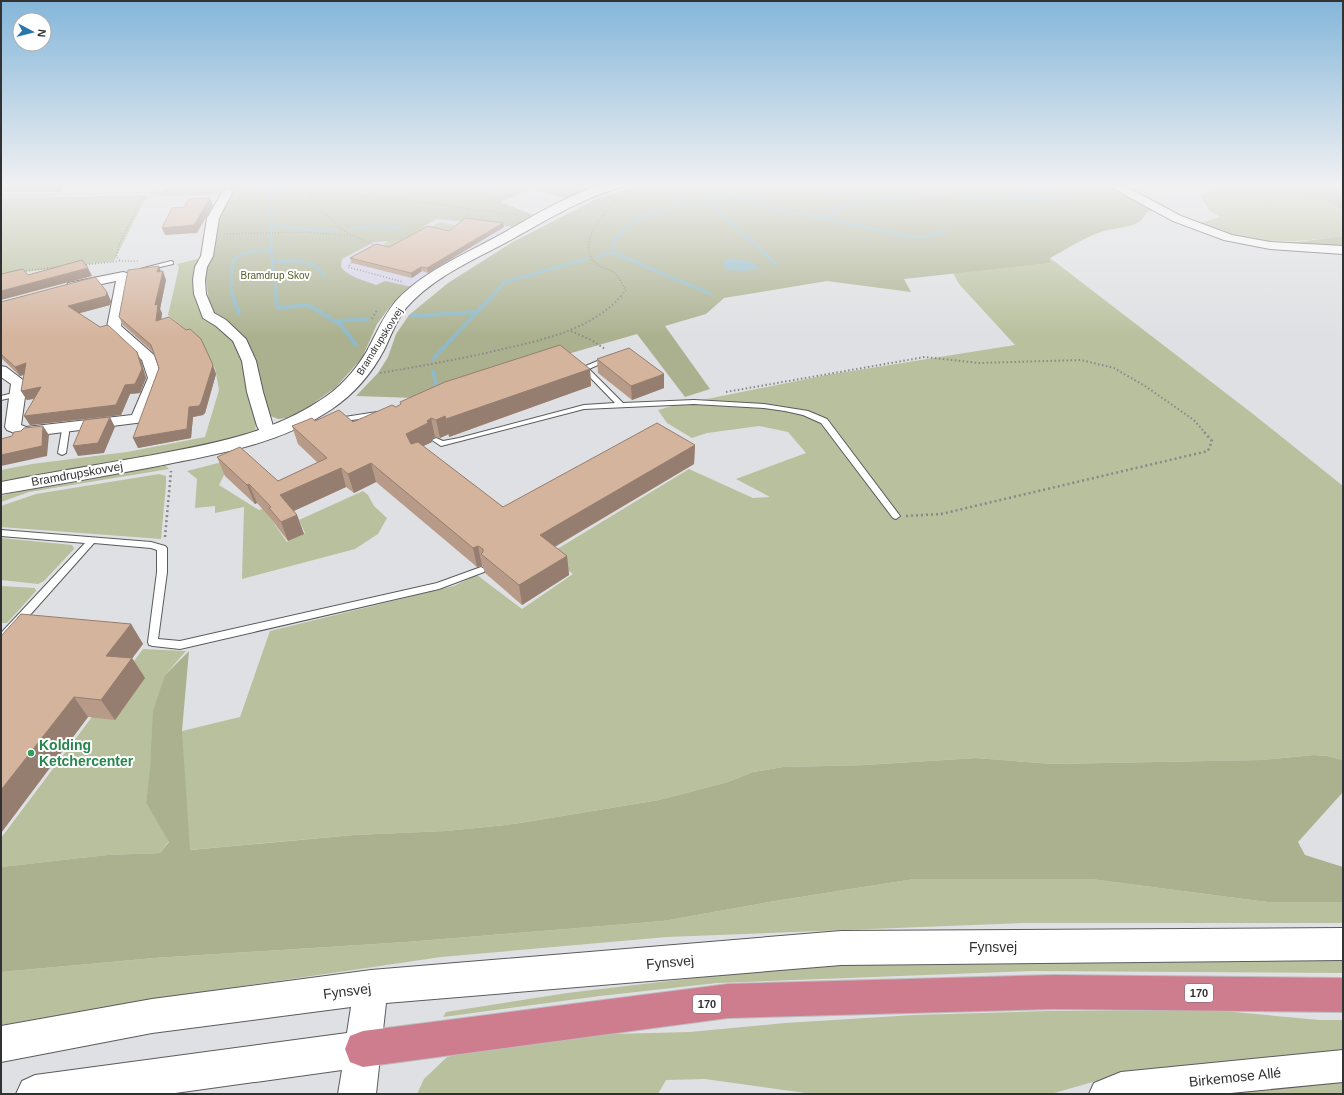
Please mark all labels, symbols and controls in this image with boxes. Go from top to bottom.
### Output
north arrow [12,12,52,52]
text: N [35,29,48,38]
park label: Bramdrup Skov [241,270,309,281]
street label: Bramdrupskovvej [354,306,405,377]
street label: Bramdrupskovvej [30,459,124,489]
place label: Kolding Ketchercenter [39,737,134,769]
marker: Kolding Ketchercenter [26,748,36,758]
street label: Fynsvej [969,939,1017,955]
street label: Fynsvej [645,952,695,972]
street label: Fynsvej [322,980,372,1002]
road number: 170 [1185,984,1213,1002]
road number: 170 [693,995,721,1013]
street label: Birkemose Allé [1188,1064,1282,1090]

